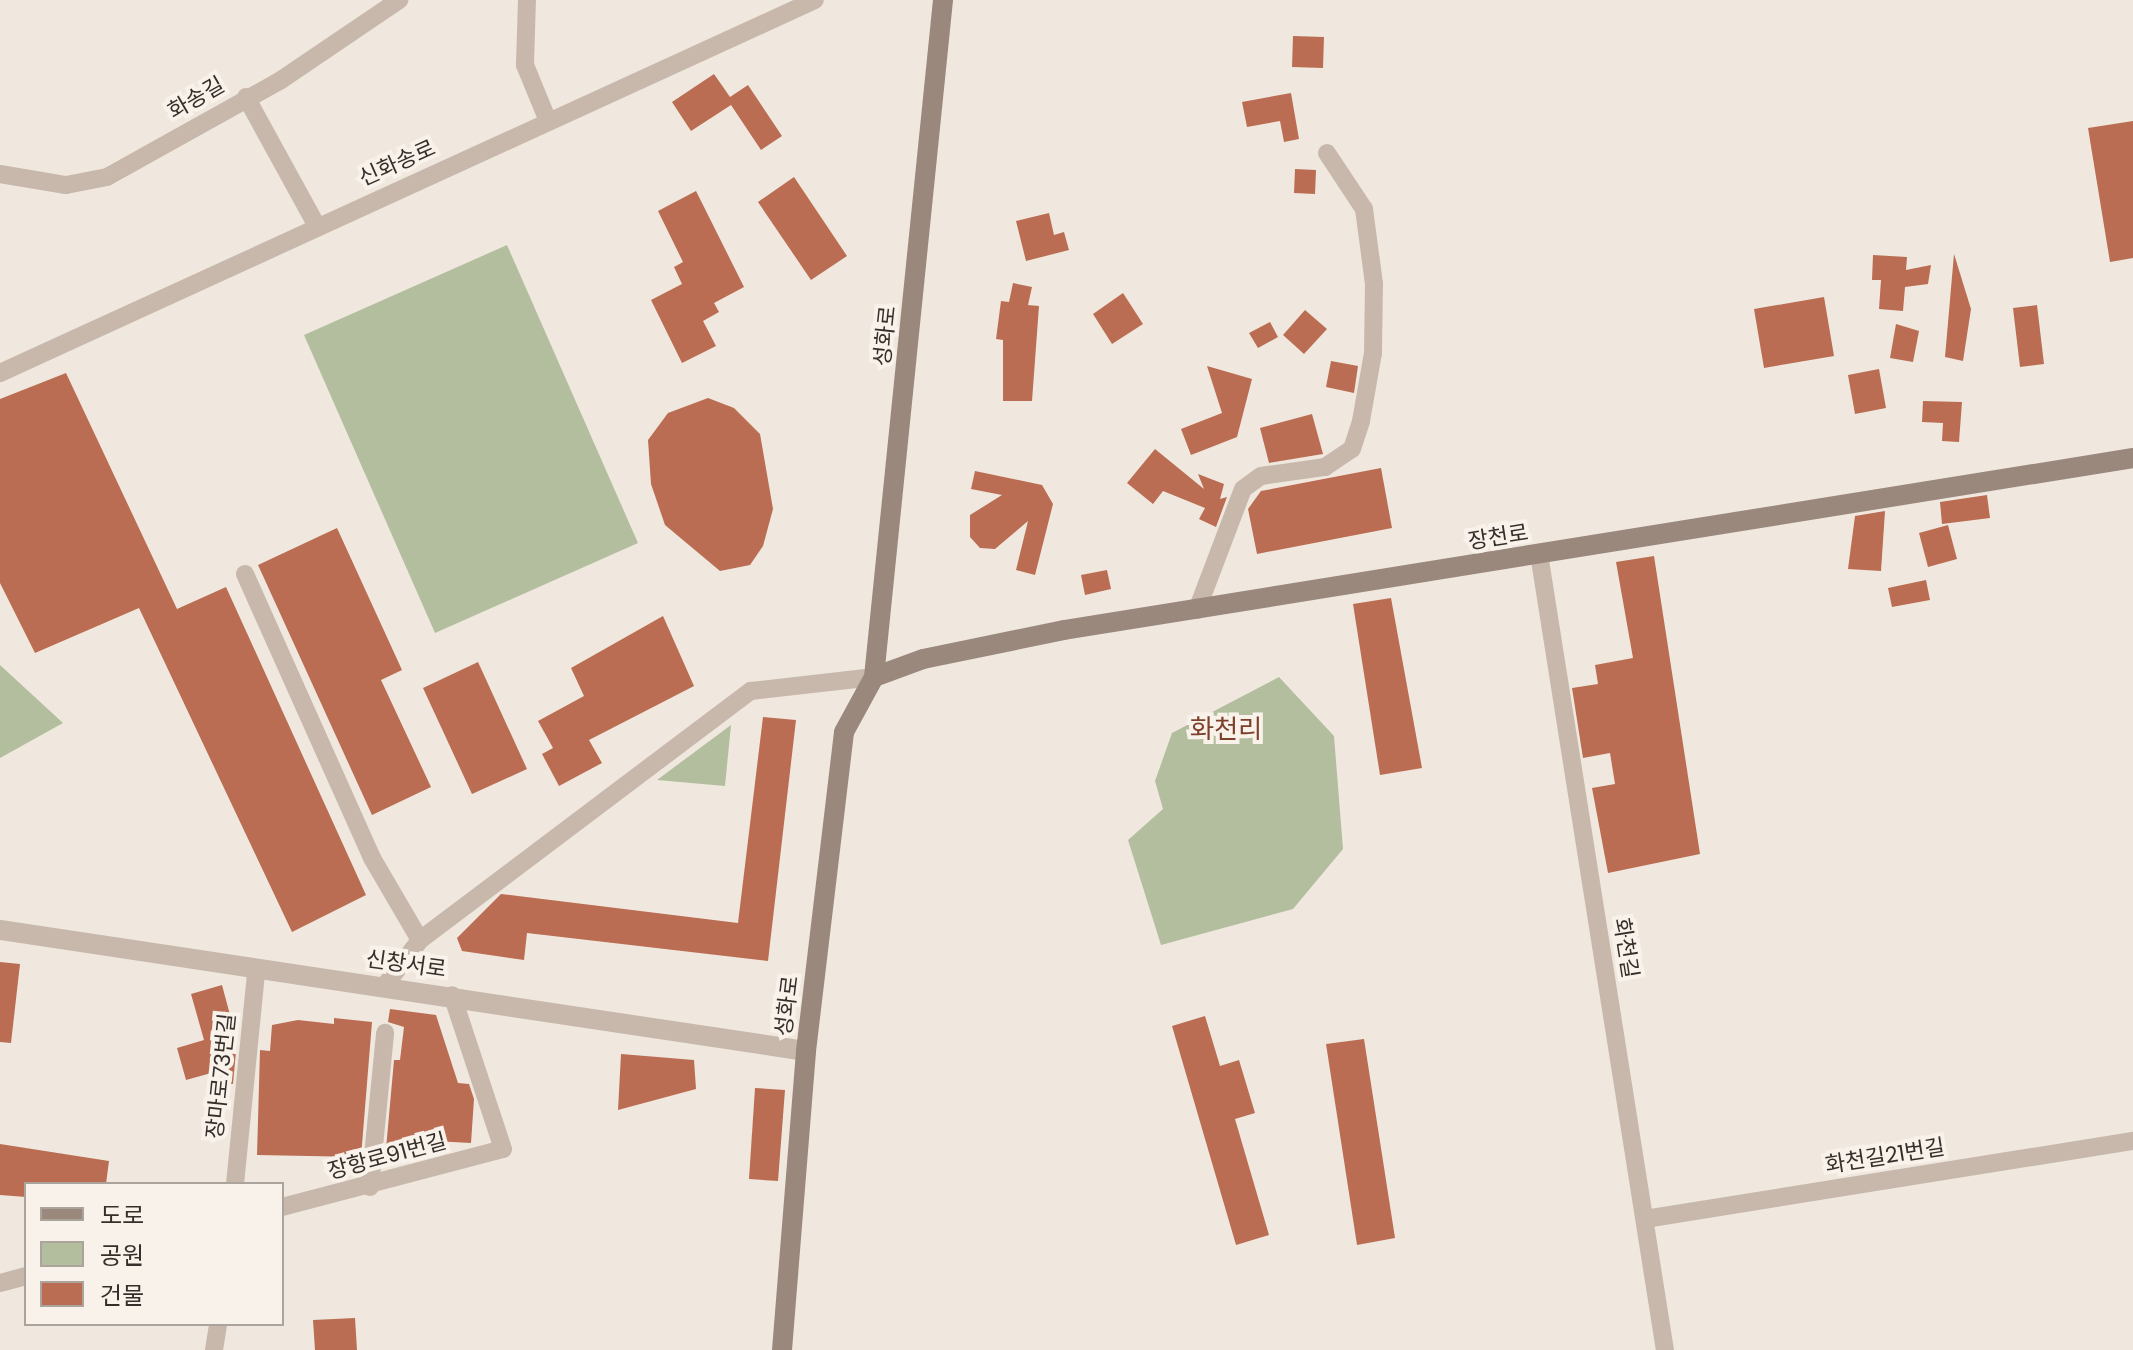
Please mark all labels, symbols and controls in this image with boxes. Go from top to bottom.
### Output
street label: 화송길 [163,71,229,125]
street label: 신화송로 [355,134,439,192]
street label: 성화로 [869,304,901,368]
street label: 장천로 [1466,519,1530,555]
district label: 화천리 [1190,714,1262,746]
street label: 화천길 [1608,916,1644,980]
street label: 신창서로 [364,945,448,983]
street label: 성화로 [770,974,804,1038]
street label: 장마로73번길 [201,1012,241,1140]
street label: 장항로91번길 [325,1127,449,1185]
street label: 화천길21번길 [1823,1134,1947,1178]
legend [24,1182,284,1326]
text: 도로 [100,1199,144,1232]
text: 공원 [100,1239,144,1272]
text: 건물 [100,1279,144,1312]

